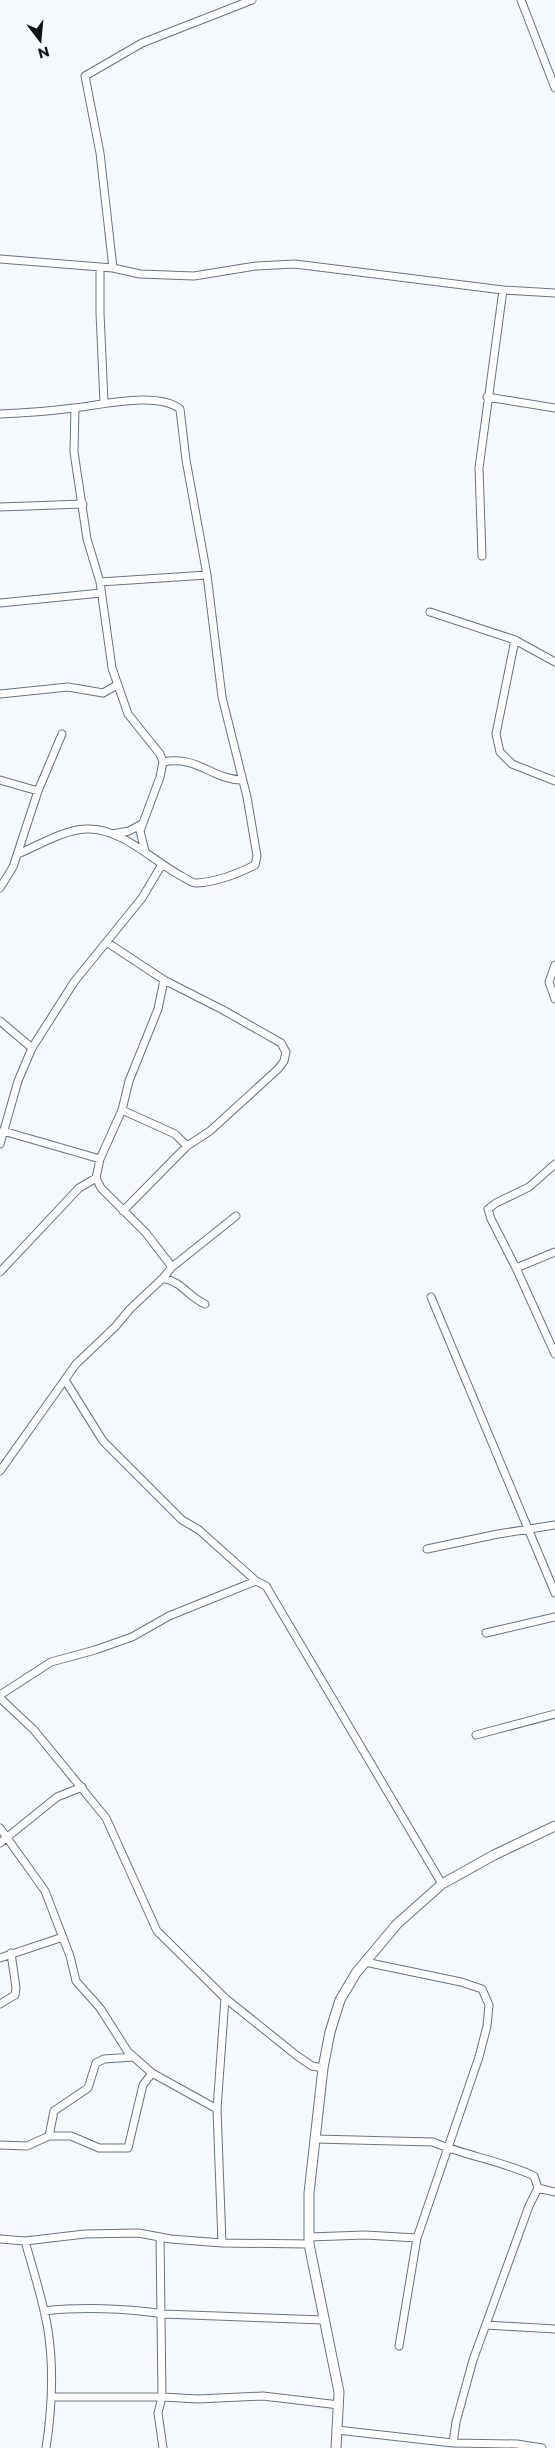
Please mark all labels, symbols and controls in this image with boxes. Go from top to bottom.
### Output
north arrow [15,15,65,65]
text: N [36,42,52,63]

